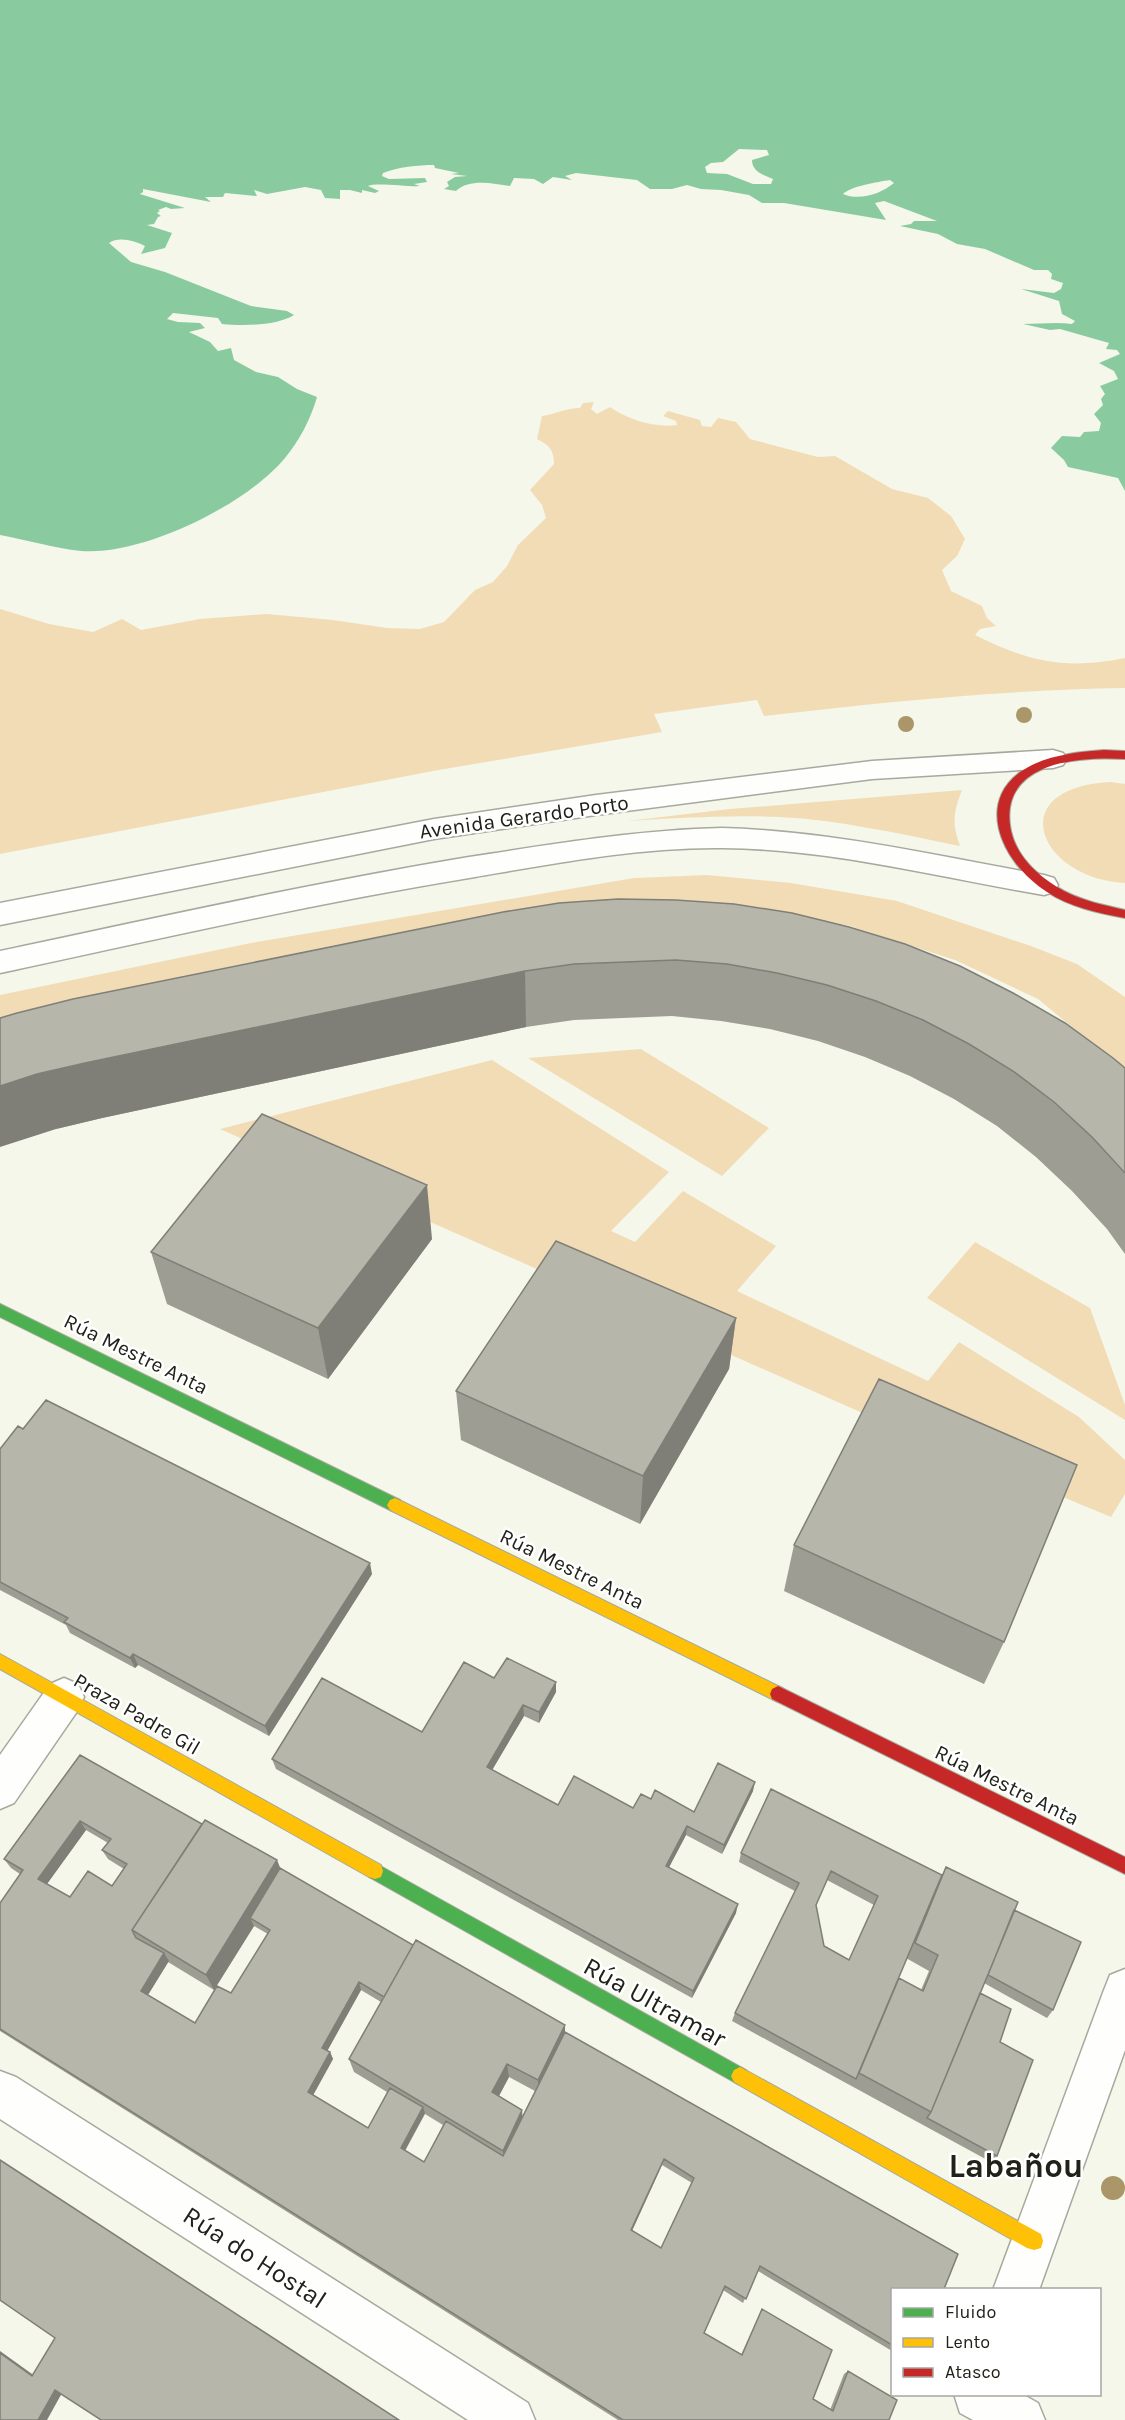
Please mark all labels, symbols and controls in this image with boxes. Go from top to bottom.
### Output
street label: Avenida Gerardo Porto [418,790,630,844]
street label: Rúa Mestre Anta [60,1309,212,1399]
street label: Rúa Mestre Anta [496,1524,648,1614]
street label: Praza Padre Gil [70,1668,204,1760]
street label: Rúa Mestre Anta [931,1740,1083,1830]
street label: Rúa Ultramar [578,1951,732,2055]
district label: Labañou [948,2147,1084,2185]
street label: Rúa do Hostal [177,2200,332,2315]
legend [891,2288,1101,2396]
text: Fluido [945,2301,996,2323]
text: Lento [945,2331,990,2353]
text: Atasco [945,2361,1001,2383]

